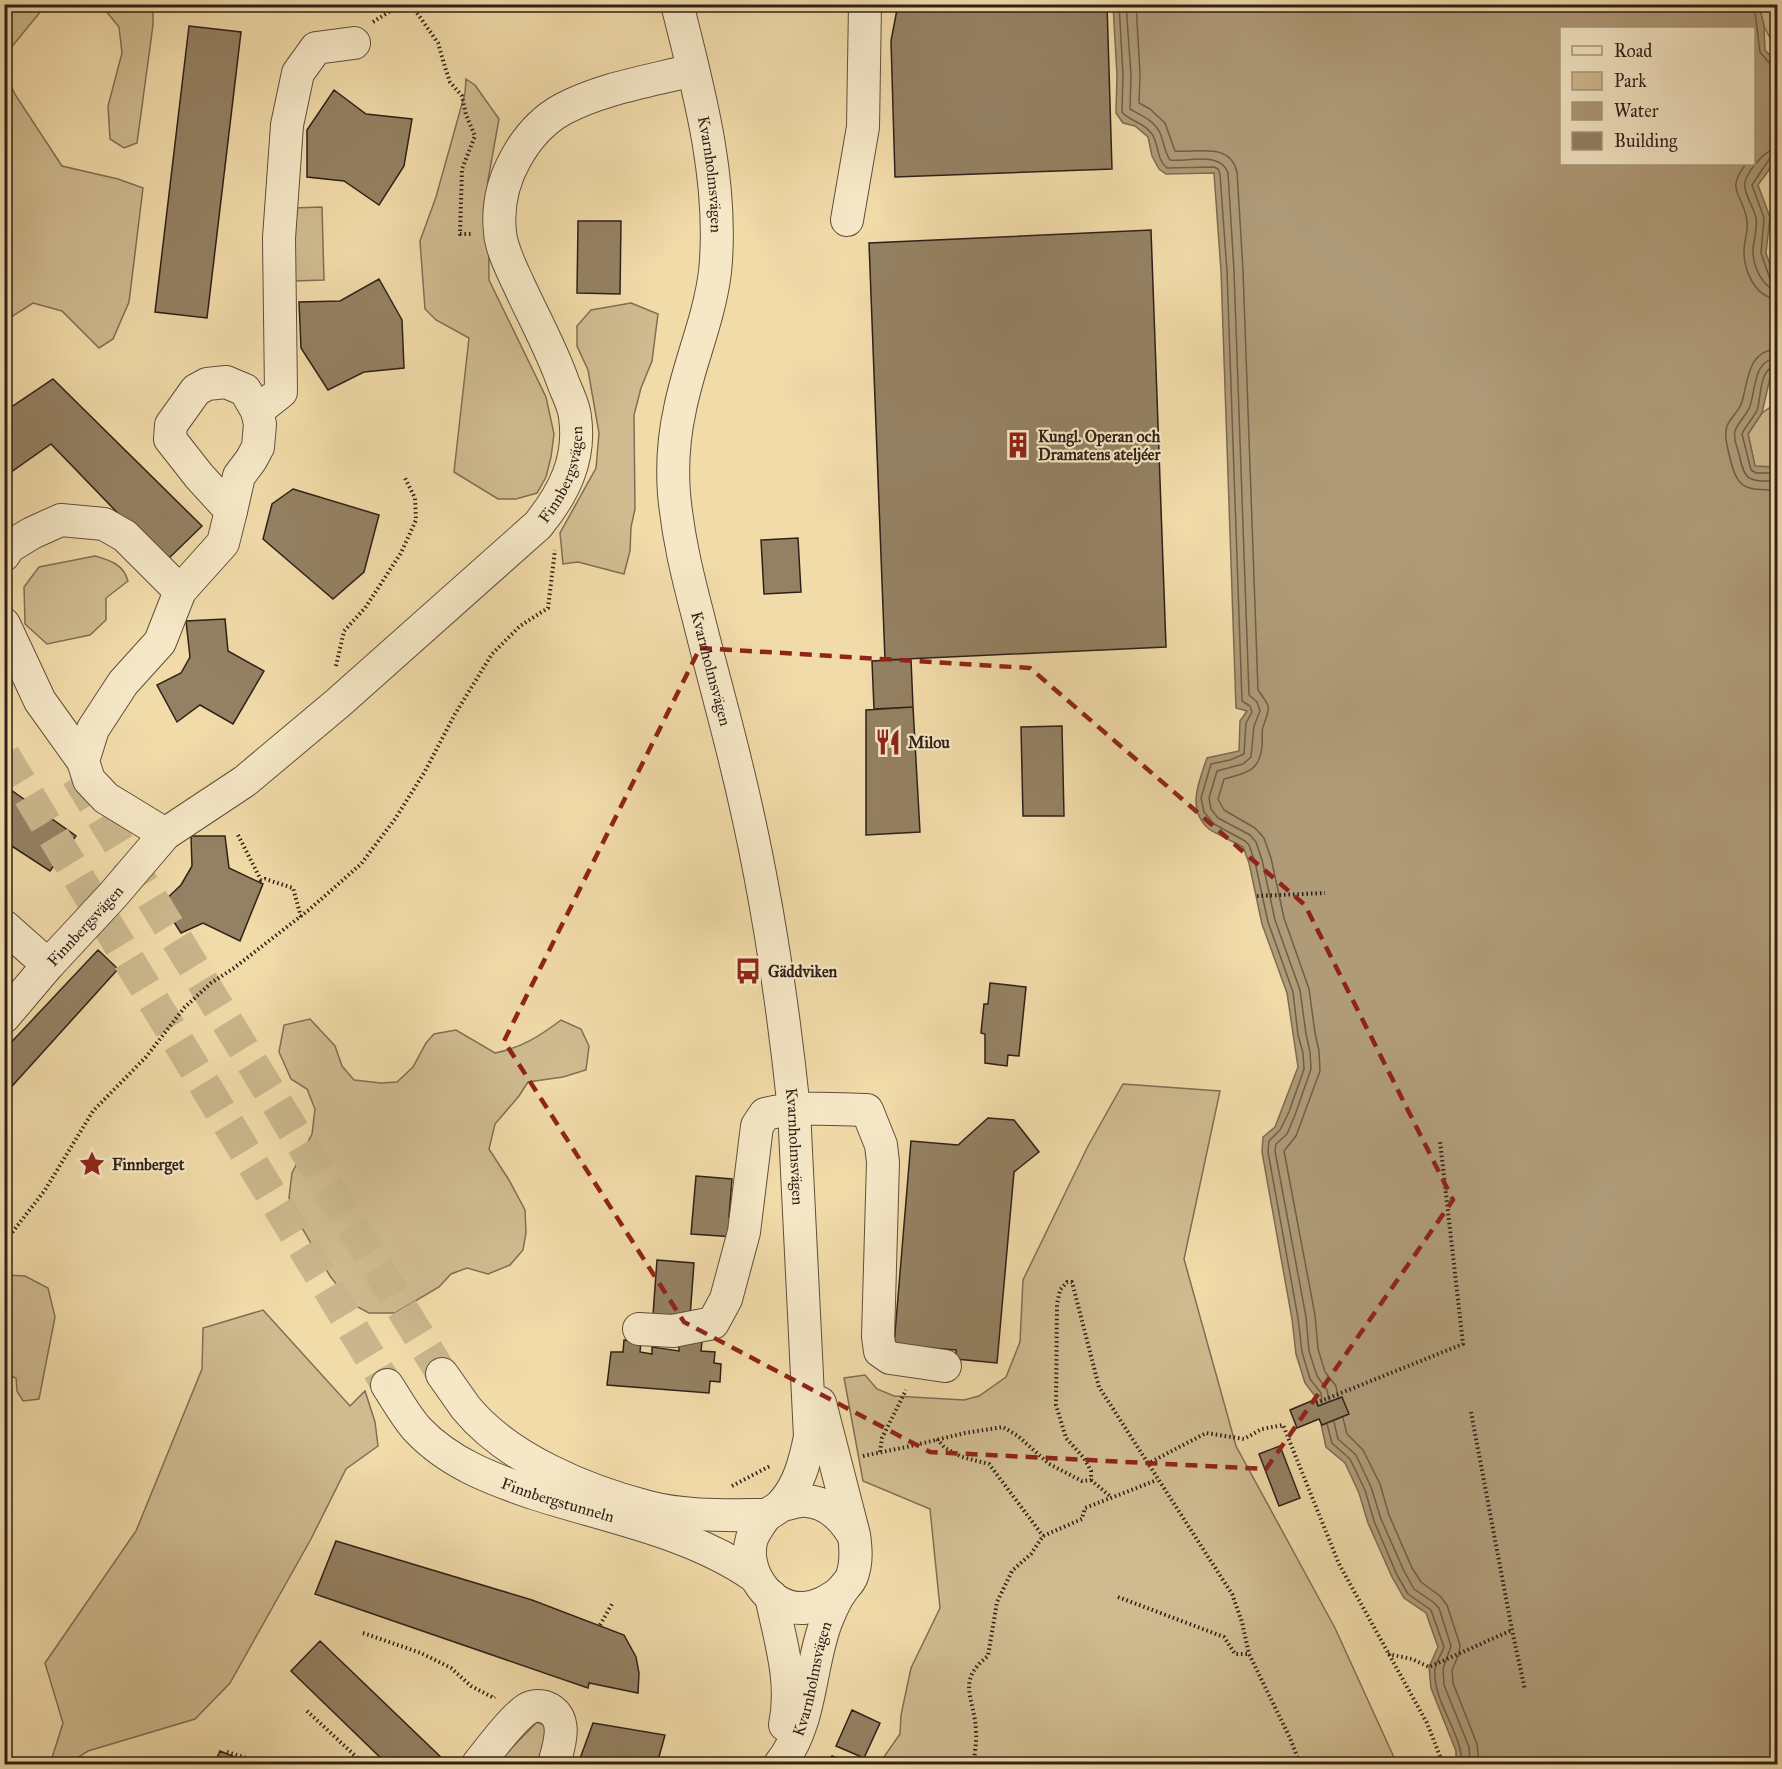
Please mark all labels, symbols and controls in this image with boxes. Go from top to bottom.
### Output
legend [1560,27,1755,165]
text: Road [1614,40,1652,62]
text: Park [1614,70,1647,92]
text: Water [1614,100,1659,122]
street label: Kvarnholmsvägen [694,114,726,233]
text: Building [1614,130,1678,153]
street label: Finnbergsvägen [534,425,587,527]
place label: Kungl. Operan och Dramatens ateljéer [1038,427,1161,465]
building icon: Kungl. Operan och Dramatens ateljéer [1003,430,1033,460]
street label: Kvarnholmsvägen [687,610,735,728]
restaurant icon: Milou [873,727,903,757]
place label: Milou [908,733,950,752]
street label: Finnbergsvägen [43,881,127,970]
bus stop icon: Gäddviken [733,956,763,986]
place label: Gäddviken [768,962,838,981]
street label: Kvarnholmsvägen [782,1087,808,1206]
place icon: Finnberget [77,1149,107,1179]
place label: Finnberget [112,1155,185,1175]
street label: Finnbergstunneln [499,1474,617,1526]
street label: Kvarnholmsvägen [788,1618,836,1739]

